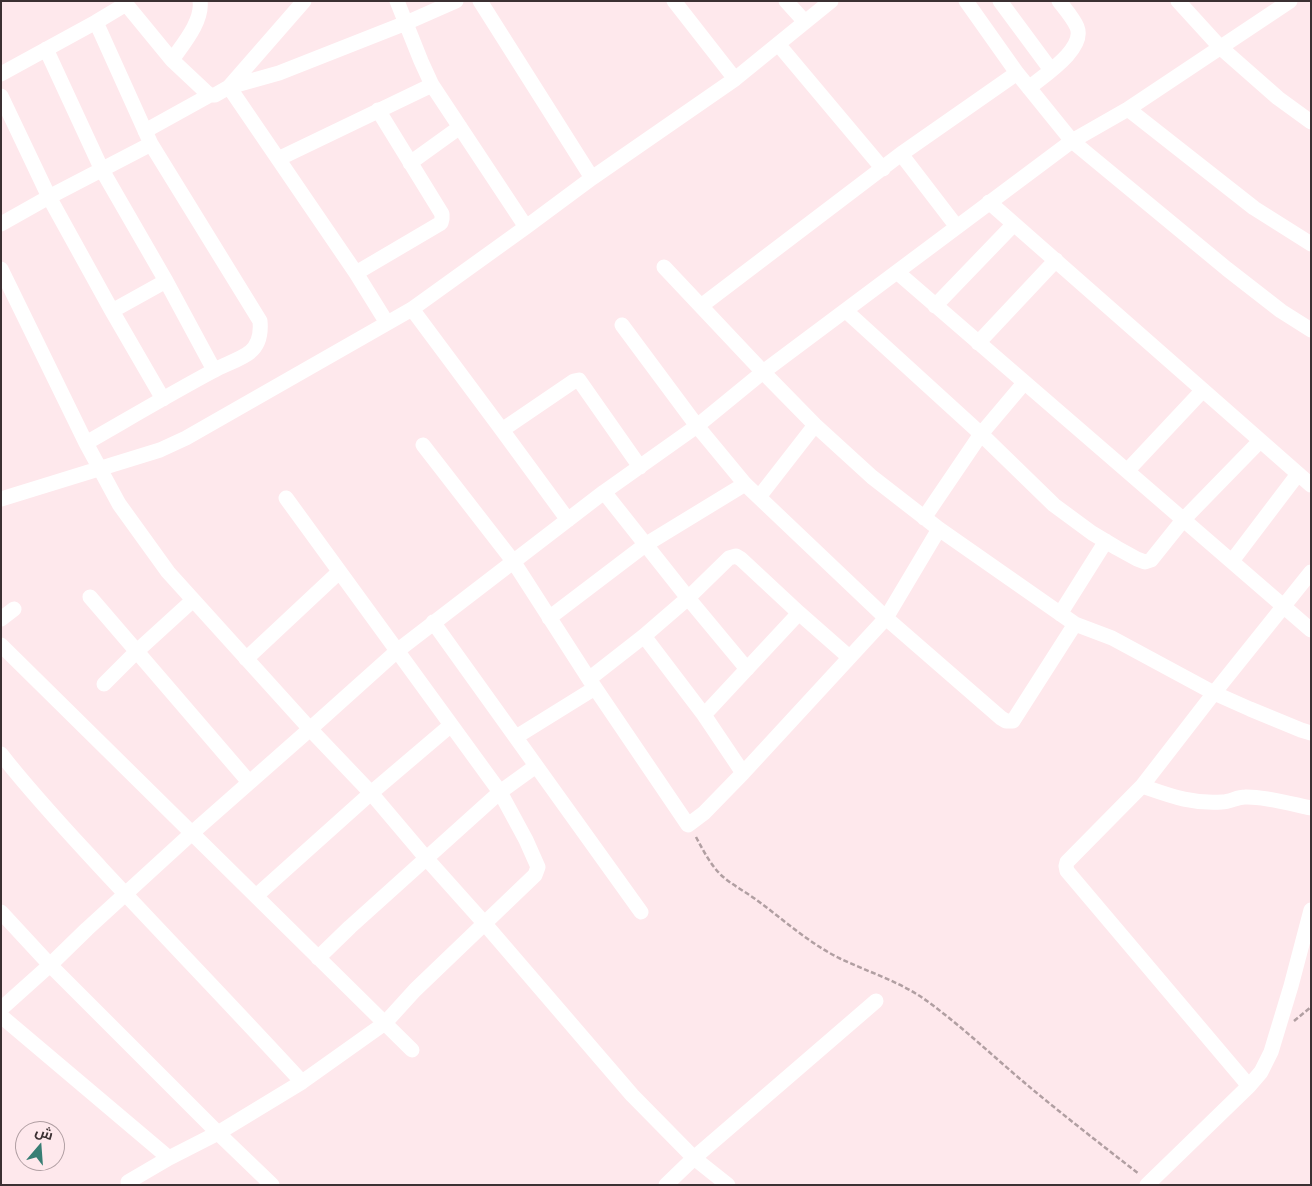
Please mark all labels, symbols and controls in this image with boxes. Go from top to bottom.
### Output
north arrow [15,1121,65,1171]
text: ش [33,1121,56,1144]

